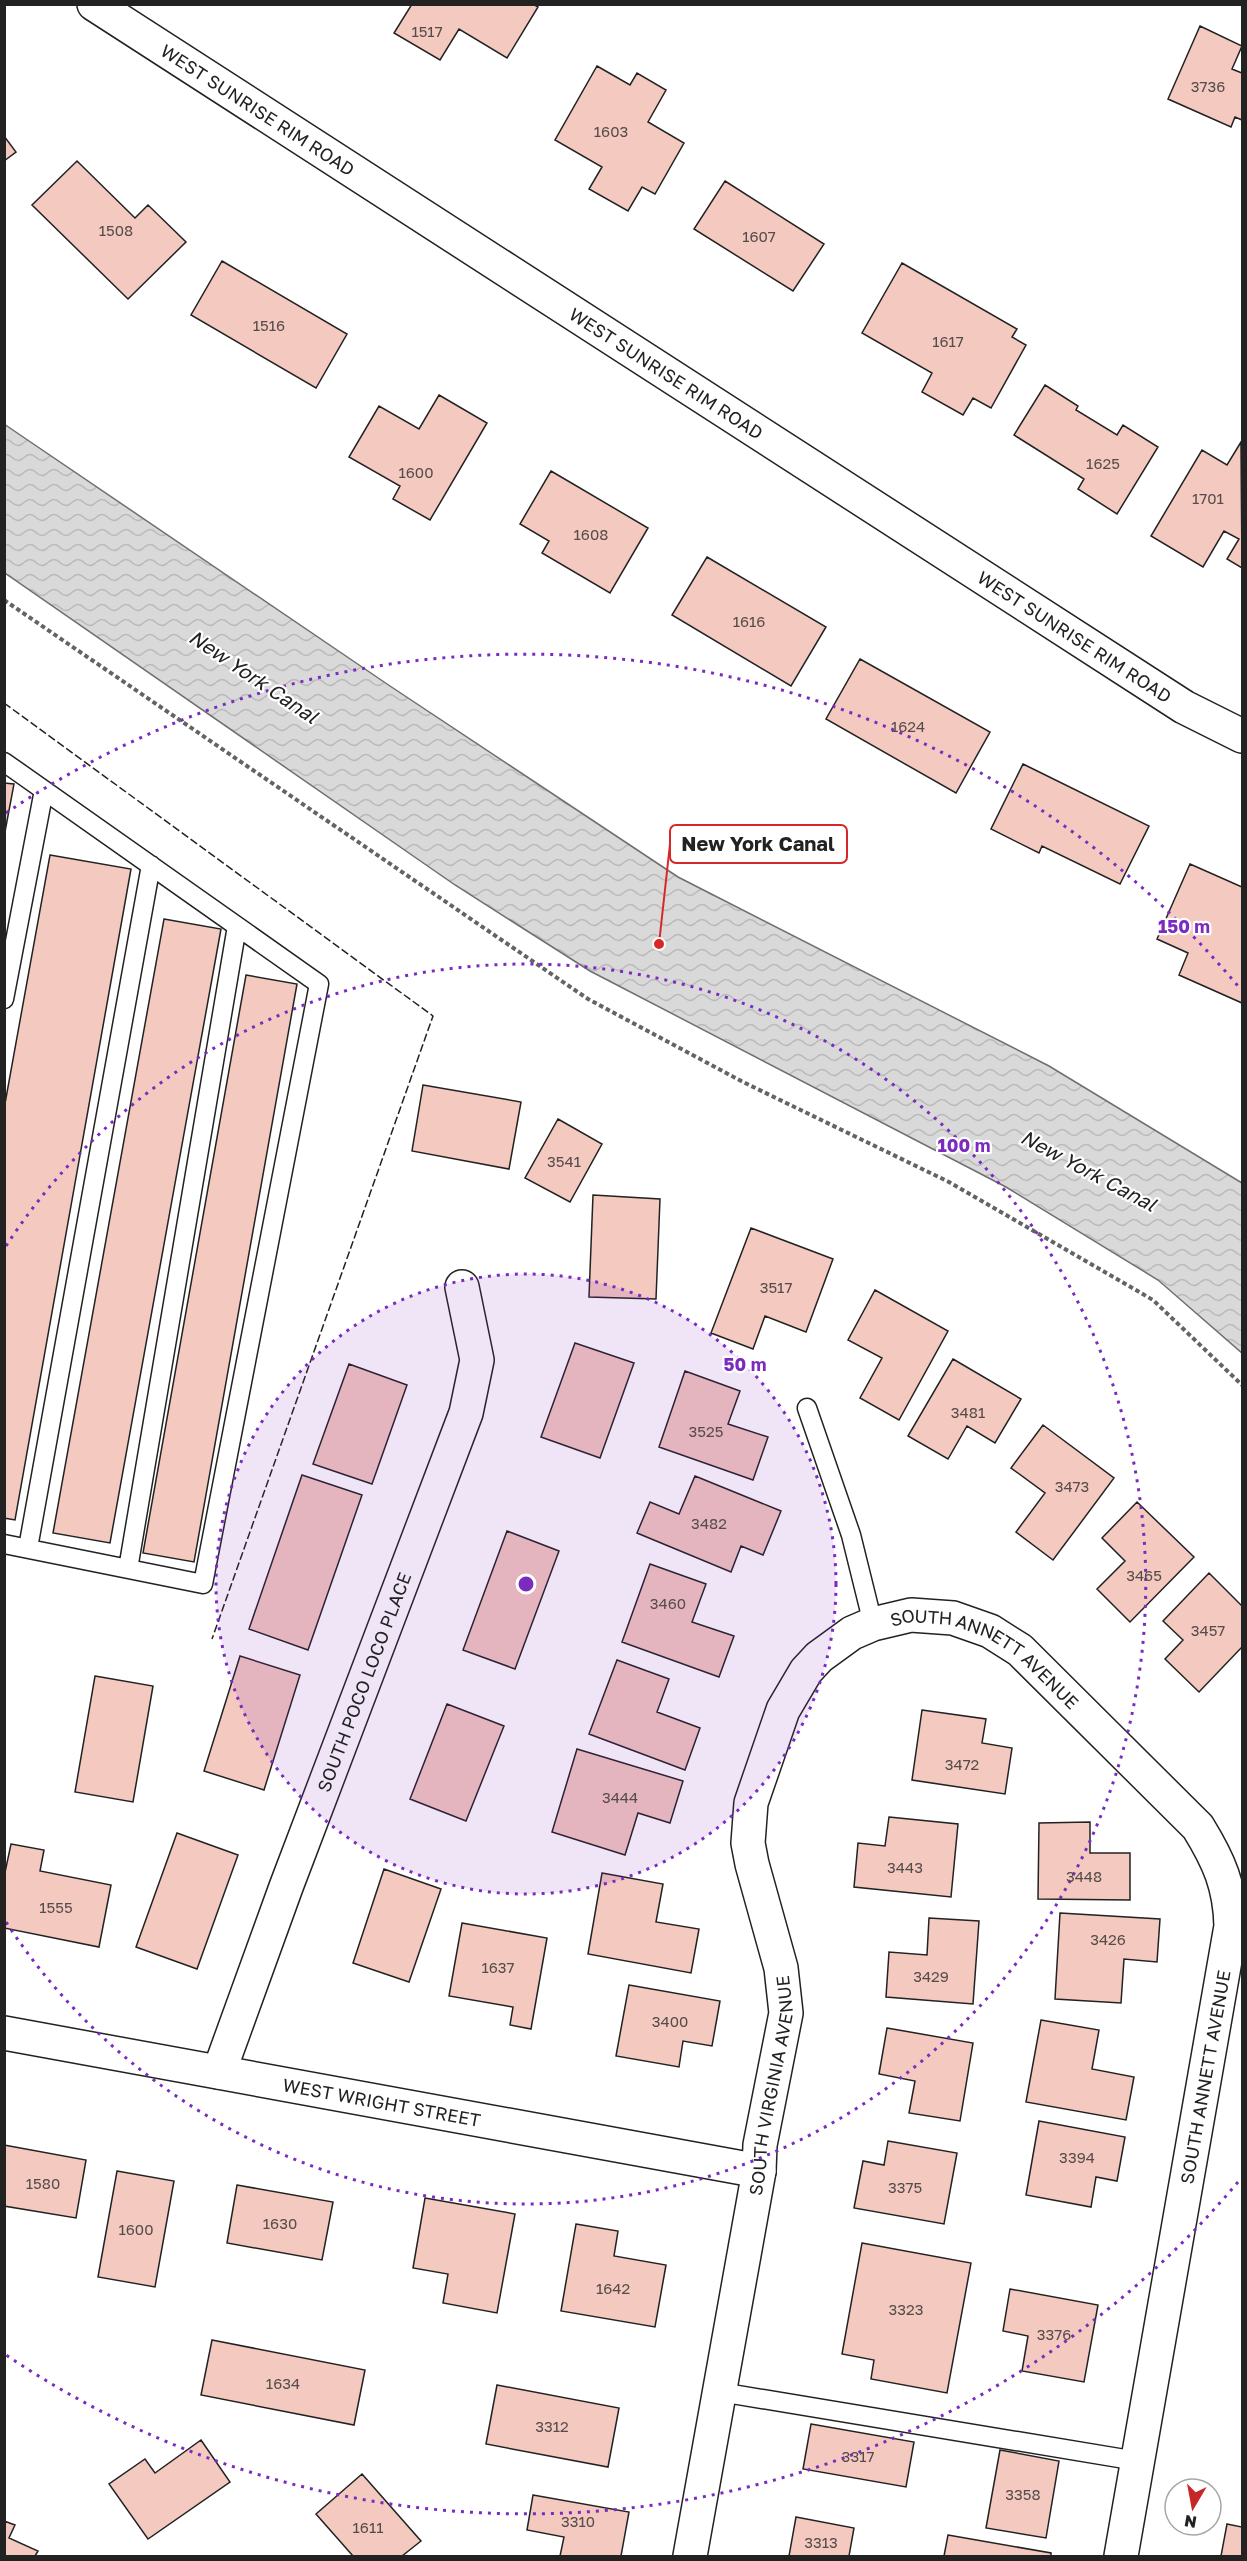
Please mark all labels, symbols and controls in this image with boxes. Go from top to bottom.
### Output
house number: 1517 [411,22,443,40]
street label: WEST SUNRISE RIM ROAD [157,39,359,180]
house number: 3736 [1191,77,1225,95]
house number: 1603 [594,122,628,140]
house number: 1508 [99,221,133,239]
house number: 1607 [742,227,776,245]
street label: WEST SUNRISE RIM ROAD [565,303,767,444]
house number: 1516 [253,316,285,334]
house number: 1617 [932,332,964,350]
house number: 1625 [1086,454,1120,472]
house number: 1600 [399,463,433,481]
house number: 1701 [1192,489,1224,507]
house number: 1608 [574,525,608,543]
street label: WEST SUNRISE RIM ROAD [974,566,1176,707]
house number: 1616 [733,612,765,630]
water label: New York Canal [185,624,323,728]
house number: 1624 [891,717,925,735]
callout: New York Canal [670,825,847,863]
text: New York Canal [681,831,835,855]
text: 150 m [1158,915,1210,937]
water label: New York Canal [1017,1124,1161,1216]
text: 100 m [938,1134,990,1156]
house number: 3541 [547,1152,581,1170]
house number: 3517 [760,1278,792,1296]
text: 50 m [724,1353,766,1375]
house number: 3481 [951,1403,985,1421]
house number: 3525 [689,1422,723,1440]
house number: 3473 [1055,1477,1089,1495]
house number: 3482 [691,1514,727,1532]
house number: 3465 [1126,1566,1162,1584]
street label: SOUTH POCO LOCO PLACE [312,1569,415,1795]
centre of rings [516,1574,536,1594]
house number: 3460 [650,1594,686,1612]
street label: SOUTH ANNETT AVENUE [888,1603,1084,1713]
house number: 3457 [1191,1621,1225,1639]
house number: 3472 [945,1755,979,1773]
house number: 3444 [602,1788,638,1806]
house number: 3443 [887,1858,923,1876]
house number: 3448 [1066,1867,1102,1885]
house number: 1555 [39,1898,73,1916]
house number: 3426 [1090,1930,1126,1948]
house number: 1637 [481,1958,515,1976]
house number: 3429 [913,1967,949,1985]
street label: SOUTH ANNETT AVENUE [1175,1968,1235,2186]
street label: SOUTH VIRGINIA AVENUE [744,1974,797,2197]
house number: 3400 [652,2012,688,2030]
street label: WEST WRIGHT STREET [281,2073,482,2131]
house number: 3394 [1059,2148,1095,2166]
house number: 1580 [26,2174,60,2192]
house number: 3375 [888,2178,922,2196]
house number: 1630 [263,2214,297,2232]
house number: 1600 [119,2220,153,2238]
house number: 1642 [596,2279,630,2297]
house number: 3323 [888,2300,924,2318]
house number: 3376 [1037,2325,1071,2343]
house number: 1634 [266,2374,300,2392]
house number: 3312 [535,2417,569,2435]
house number: 3317 [842,2447,874,2465]
north arrow [1163,2477,1223,2537]
house number: 3358 [1005,2485,1041,2503]
text: N [1183,2511,1198,2533]
house number: 3310 [561,2512,595,2530]
house number: 1611 [353,2518,383,2536]
house number: 3313 [804,2533,838,2551]

